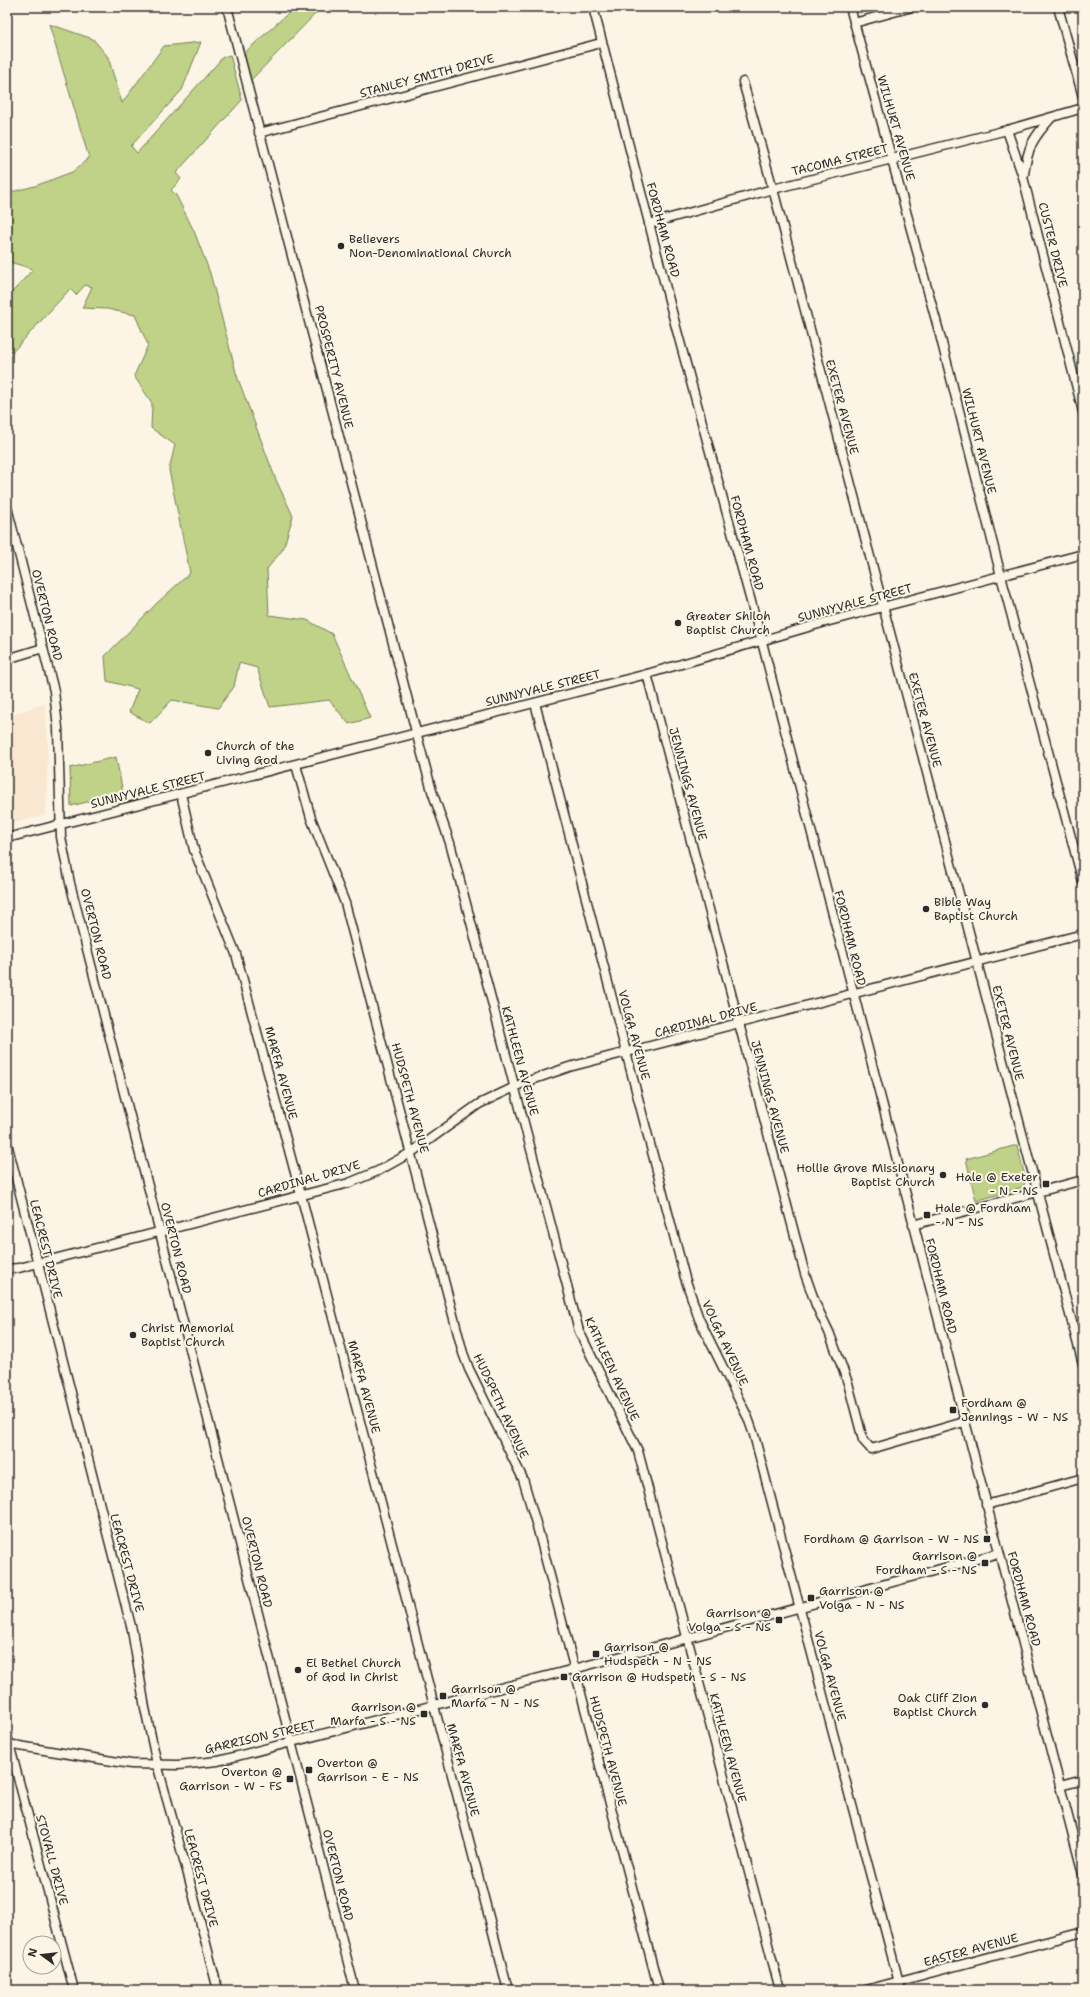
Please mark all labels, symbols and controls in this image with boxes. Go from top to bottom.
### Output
street label: STANLEY SMITH DRIVE [358,50,496,102]
street label: WILHURT AVENUE [873,74,919,182]
street label: TACOMA STREET [790,140,891,180]
street label: FORDHAM ROAD [643,181,683,279]
street label: CUSTER DRIVE [1035,201,1071,289]
place label: Believers Non-Denominational Church [349,231,512,261]
marker: Believers Non-Denominational Church [336,241,346,251]
street label: PROSPERITY AVENUE [311,304,357,430]
street label: EXETER AVENUE [822,358,862,456]
street label: WILHURT AVENUE [958,386,1000,496]
street label: FORDHAM ROAD [727,494,767,592]
street label: OVERTON ROAD [28,568,66,662]
street label: SUNNYVALE STREET [796,580,915,626]
place label: Greater Shiloh Baptist Church [686,608,771,638]
marker: Greater Shiloh Baptist Church [673,618,683,628]
street label: SUNNYVALE STREET [484,666,603,710]
street label: EXETER AVENUE [905,671,945,769]
street label: JENNINGS AVENUE [665,726,711,842]
place label: Church of the Living God [216,738,295,768]
marker: Church of the Living God [203,748,213,758]
street label: SUNNYVALE STREET [89,768,208,812]
street label: OVERTON ROAD [77,887,115,981]
street label: FORDHAM ROAD [830,889,870,987]
place label: Bible Way Baptist Church [934,894,1018,924]
marker: Bible Way Baptist Church [921,904,931,914]
street label: EXETER AVENUE [988,984,1028,1082]
street label: VOLGA AVENUE [614,988,654,1082]
street label: CARDINAL DRIVE [653,999,759,1041]
street label: KATHLEEN AVENUE [498,1004,542,1118]
street label: MARFA AVENUE [261,1025,301,1121]
street label: JENNINGS AVENUE [747,1039,793,1155]
street label: HUDSPETH AVENUE [388,1041,432,1155]
street label: CARDINAL DRIVE [256,1157,362,1201]
place label: Hollie Grove Missionary Baptist Church [796,1160,935,1190]
place label: Hale @ Exeter - N - NS [956,1169,1038,1199]
marker: Hollie Grove Missionary Baptist Church [938,1170,948,1180]
marker: Hale @ Exeter - N - NS [1041,1179,1051,1189]
street label: LEACREST DRIVE [26,1198,66,1300]
place label: Hale @ Fordham - N - NS [935,1200,1031,1230]
street label: OVERTON ROAD [157,1201,195,1295]
marker: Hale @ Fordham - N - NS [922,1210,932,1220]
street label: FORDHAM ROAD [921,1237,961,1335]
street label: VOLGA AVENUE [698,1298,752,1388]
street label: KATHLEEN AVENUE [581,1314,643,1424]
place label: Christ Memorial Baptist Church [141,1320,234,1350]
marker: Christ Memorial Baptist Church [128,1330,138,1340]
street label: MARFA AVENUE [344,1339,384,1435]
street label: HUDSPETH AVENUE [470,1351,532,1461]
place label: Fordham @ Jennings - W - NS [961,1395,1069,1425]
marker: Fordham @ Jennings - W - NS [948,1405,958,1415]
street label: LEACREST DRIVE [106,1512,148,1614]
street label: OVERTON ROAD [238,1515,276,1609]
place label: Fordham @ Garrison - W - NS [804,1531,979,1547]
marker: Fordham @ Garrison - W - NS [982,1534,992,1544]
place label: Garrison @ Fordham - S - NS [875,1548,977,1578]
street label: FORDHAM ROAD [1004,1550,1044,1648]
marker: Garrison @ Fordham - S - NS [980,1558,990,1568]
place label: Garrison @ Volga - N - NS [819,1583,905,1613]
marker: Garrison @ Volga - N - NS [806,1593,816,1603]
place label: Garrison @ Volga - S - NS [688,1605,771,1635]
marker: Garrison @ Volga - S - NS [774,1615,784,1625]
street label: VOLGA AVENUE [810,1629,850,1723]
place label: Garrison @ Hudspeth - N - NS [604,1639,712,1669]
marker: Garrison @ Hudspeth - N - NS [591,1649,601,1659]
place label: El Bethel Church of God in Christ [306,1655,401,1685]
marker: El Bethel Church of God in Christ [293,1665,303,1675]
place label: Garrison @ Hudspeth - S - NS [572,1669,747,1685]
marker: Garrison @ Hudspeth - S - NS [559,1672,569,1682]
place label: Garrison @ Marfa - N - NS [451,1681,540,1711]
place label: Oak Cliff Zion Baptist Church [893,1690,977,1720]
marker: Garrison @ Marfa - N - NS [438,1691,448,1701]
street label: KATHLEEN AVENUE [706,1691,750,1805]
street label: HUDSPETH AVENUE [586,1694,630,1808]
place label: Garrison @ Marfa - S - NS [330,1699,416,1729]
marker: Oak Cliff Zion Baptist Church [980,1700,990,1710]
marker: Garrison @ Marfa - S - NS [419,1709,429,1719]
street label: GARRISON STREET [203,1716,318,1758]
street label: MARFA AVENUE [443,1722,483,1818]
place label: Overton @ Garrison - E - NS [317,1755,419,1785]
place label: Overton @ Garrison - W - FS [179,1764,282,1794]
marker: Overton @ Garrison - E - NS [304,1765,314,1775]
marker: Overton @ Garrison - W - FS [285,1774,295,1784]
street label: STOVALL DRIVE [32,1813,72,1907]
street label: LEACREST DRIVE [180,1827,222,1929]
street label: OVERTON ROAD [319,1828,357,1922]
street label: EASTER AVENUE [922,1930,1020,1970]
north arrow [22,1935,62,1975]
text: N [24,1946,41,1959]

